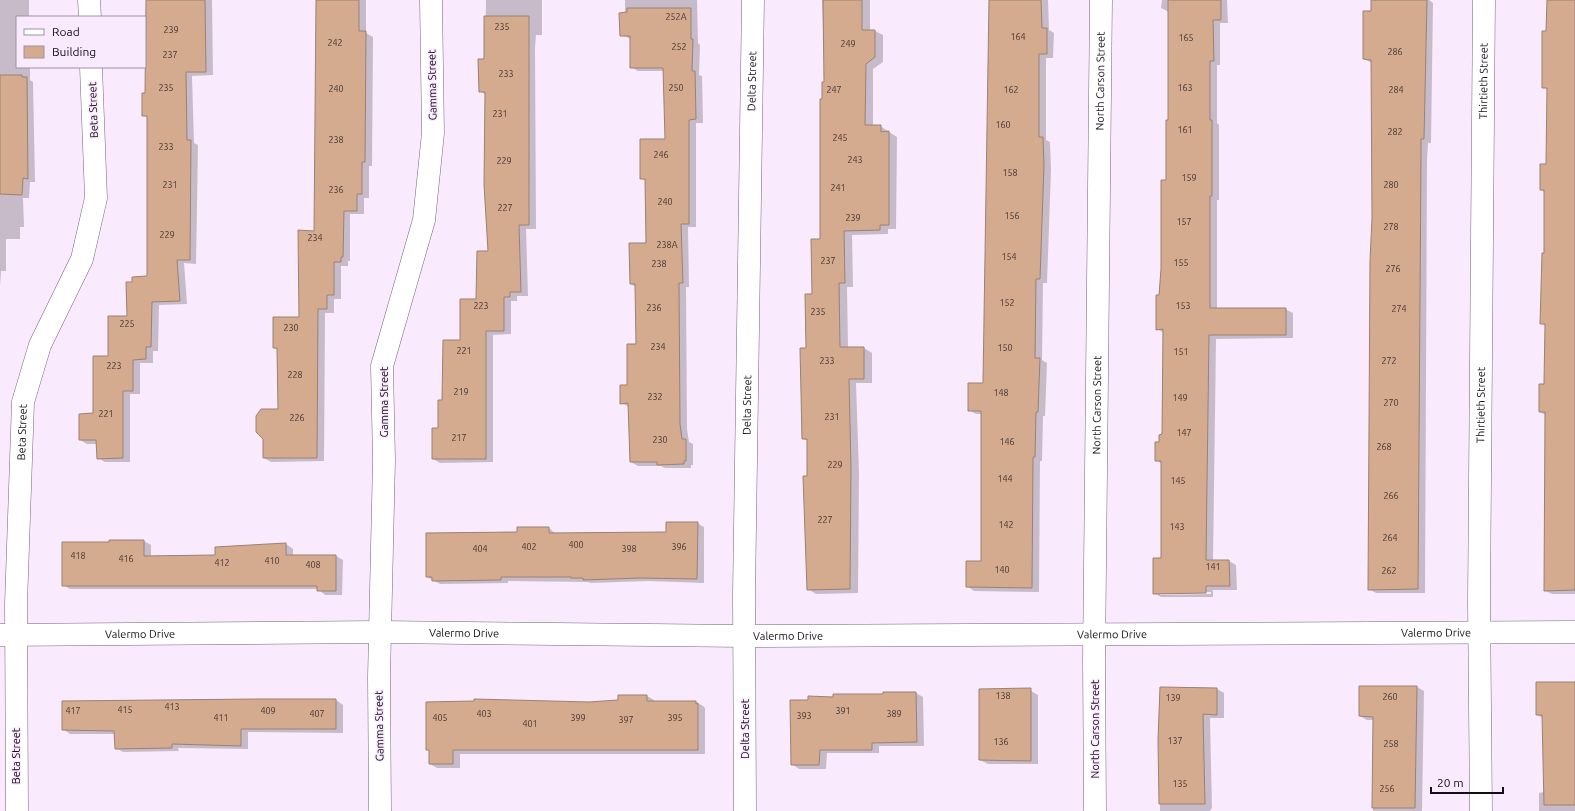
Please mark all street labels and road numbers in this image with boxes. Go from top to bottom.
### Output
street label: North Carson Street [1094,31,1107,131]
street label: Thirtieth Street [1477,42,1490,119]
street label: Gamma Street [425,49,439,121]
street label: Delta Street [745,50,758,111]
street label: Beta Street [86,81,100,138]
street label: North Carson Street [1090,355,1103,455]
street label: Gamma Street [378,366,390,437]
street label: Thirtieth Street [1474,366,1487,443]
street label: Delta Street [740,374,753,435]
street label: Beta Street [15,403,29,460]
street label: Valermo Drive [429,627,499,639]
street label: Valermo Drive [1401,627,1471,639]
street label: Valermo Drive [105,628,175,640]
street label: Valermo Drive [1077,628,1147,640]
street label: Valermo Drive [753,630,823,642]
street label: North Carson Street [1089,679,1101,778]
street label: Gamma Street [372,690,386,762]
street label: Delta Street [739,698,751,759]
street label: Beta Street [10,727,22,784]

